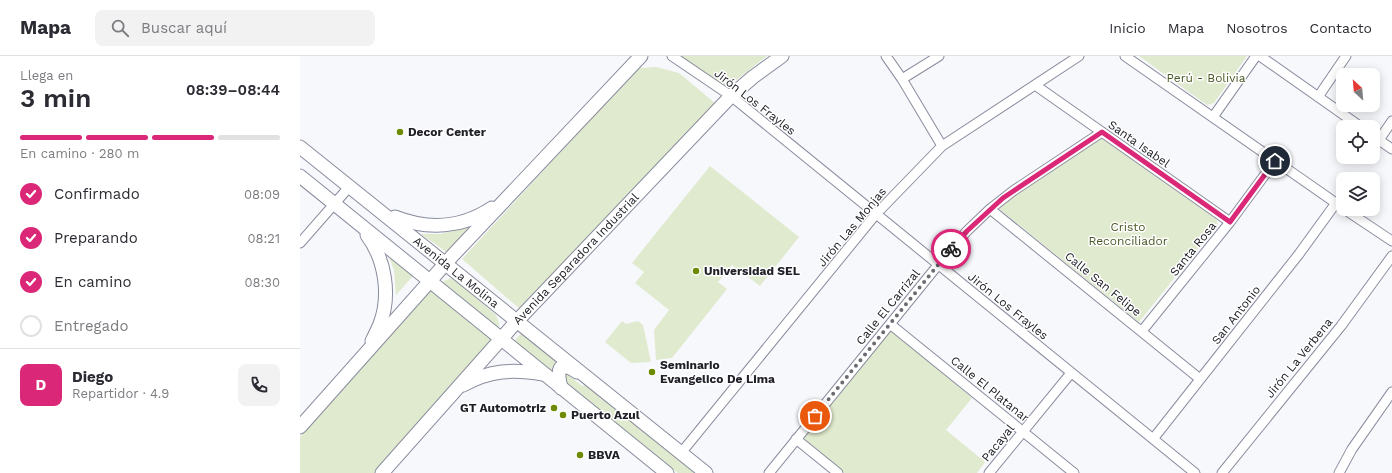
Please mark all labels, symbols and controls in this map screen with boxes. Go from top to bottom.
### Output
search box [95,10,375,46]
text: Mapa [20,16,71,39]
icon: search [109,17,131,39]
text: Buscar aquí [141,19,227,37]
text: Inicio [1109,20,1146,36]
text: Mapa [1168,20,1204,36]
text: Nosotros [1226,20,1288,36]
text: Contacto [1310,20,1372,36]
street label: Jirón Los Frayles [712,66,798,138]
text: Llega en [20,68,73,83]
north arrow [1336,68,1380,112]
map controls [1336,68,1380,216]
park label: Perú - Bolivia [1167,71,1246,85]
text: 08:39–08:44 [186,81,280,99]
text: 3 min [20,83,91,113]
street label: Santa Isabel [1105,118,1173,171]
button: locate [1336,120,1380,164]
place label: Decor Center [408,125,487,139]
marker: Decor Center [395,127,405,137]
pin [1258,144,1292,178]
text: En camino · 280 m [20,146,139,161]
icon: home [1264,150,1286,172]
button: layers [1336,172,1380,216]
icon: check [20,183,42,205]
text: Confirmado [54,185,140,203]
street label: Jirón Las Monjas [815,185,889,269]
text: 08:09 [244,187,280,202]
street label: Avenida Separadora Industrial [510,190,642,327]
street label: Santa Rosa [1167,219,1219,279]
park label: Cristo Reconciliador [1088,220,1168,248]
icon: check [20,227,42,249]
text: Preparando [54,229,138,247]
courier [931,229,971,269]
text: 08:21 [247,231,280,246]
street label: Avenida La Molina [410,234,502,311]
icon: bike [940,238,962,260]
street label: Calle San Felipe [1062,249,1144,319]
place label: Universidad SEL [704,264,800,278]
marker: Universidad SEL [691,266,701,276]
street label: Calle El Carrizal [853,266,923,348]
street label: Jirón Los Frayles [965,269,1051,343]
icon: check [20,271,42,293]
text: En camino [54,273,131,291]
text: 08:30 [244,275,280,290]
street label: San Antonio [1209,283,1263,347]
street label: Jirón La Verbena [1263,315,1336,401]
text: Entregado [54,317,128,335]
street label: Calle El Platanar [948,353,1032,425]
place label: Seminario Evangelico De Lima [660,358,775,386]
button: phone [238,364,280,406]
marker: Seminario Evangelico De Lima [647,367,657,377]
text: Diego [72,368,113,386]
text: D [36,376,46,394]
text: Repartidor · 4.9 [72,386,169,401]
pin [798,399,832,433]
place label: GT Automotriz [460,401,546,415]
marker: GT Automotriz [549,403,559,413]
icon: bag [804,405,826,427]
place label: Puerto Azul [571,408,640,422]
marker: Puerto Azul [558,410,568,420]
street label: Pacayal [979,421,1017,464]
place label: BBVA [588,448,621,462]
marker: BBVA [575,450,585,460]

